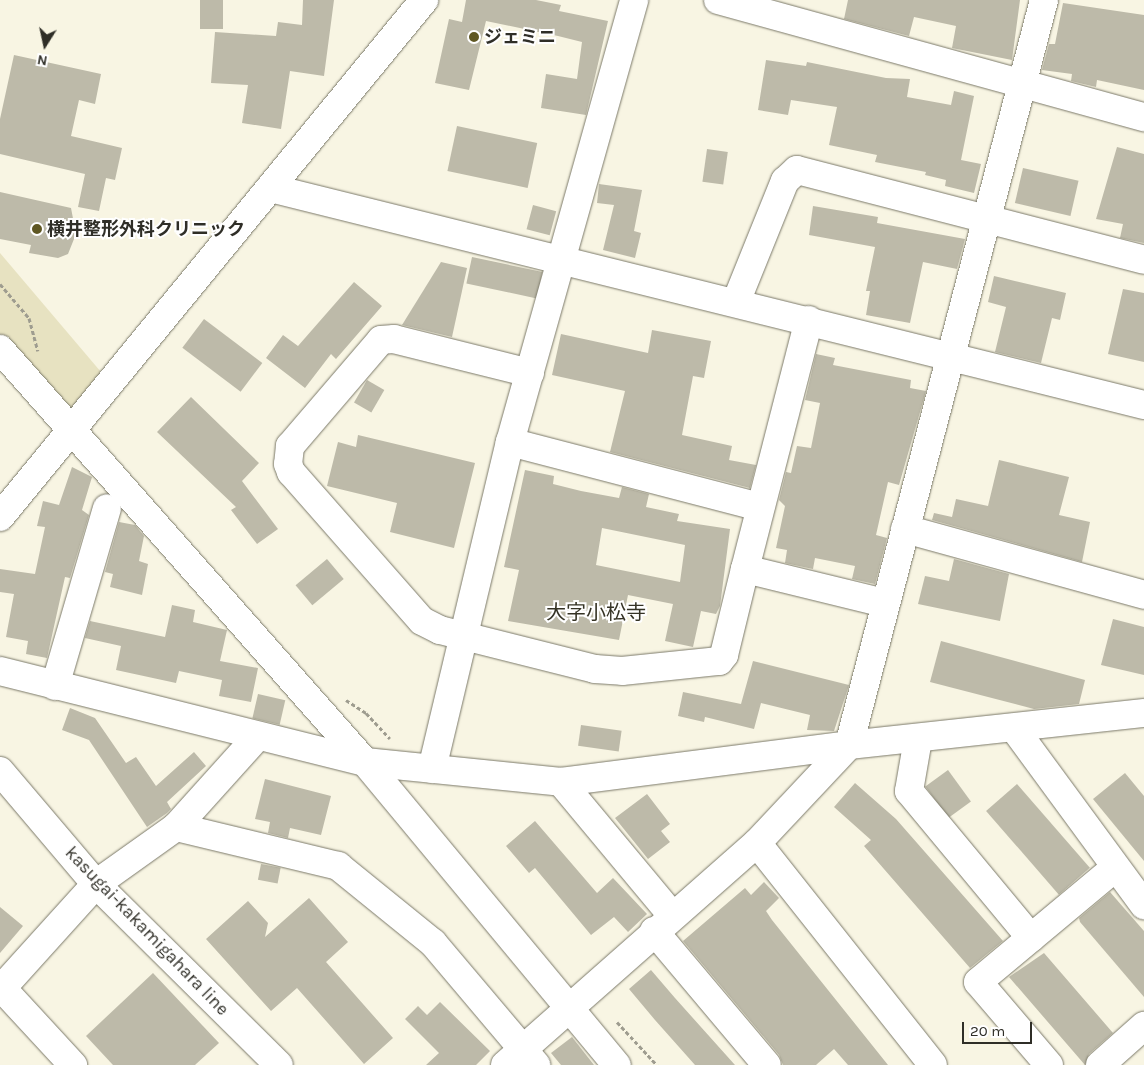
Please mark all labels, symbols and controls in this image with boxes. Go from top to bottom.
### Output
north arrow [20,20,70,70]
place label: ジェミニ [484,26,556,48]
marker: ジェミニ [468,31,480,43]
text: N [36,51,49,70]
place label: 横井整形外科クリニック [47,218,245,240]
marker: 横井整形外科クリニック [31,223,43,235]
district label: 大字小松寺 [546,600,646,624]
street label: kasugai-kakamigahara line [61,842,233,1020]
scale bar [964,1012,1034,1044]
text: 20 m [970,1022,1005,1040]

